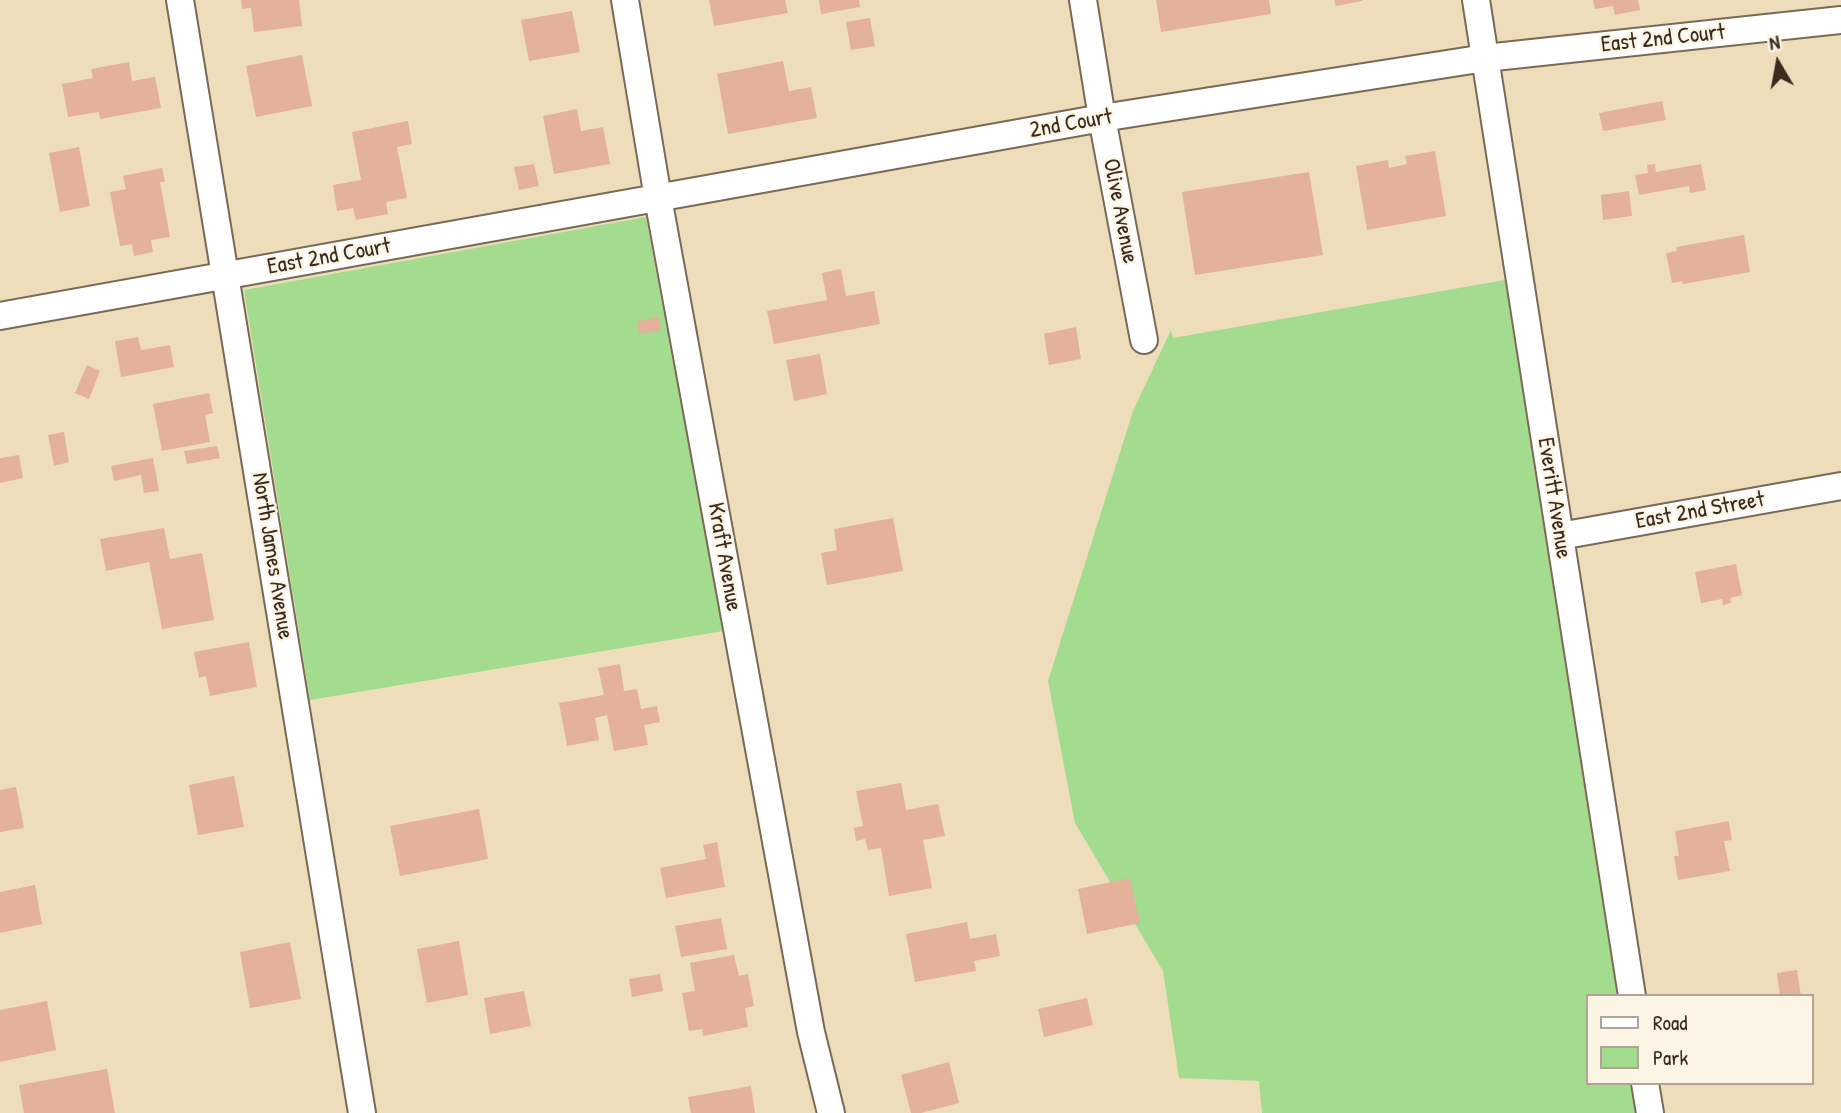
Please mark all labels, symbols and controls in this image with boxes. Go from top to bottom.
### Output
street label: East 2nd Court [1600,19,1726,59]
north arrow [1743,28,1813,98]
text: N [1767,29,1782,56]
street label: 2nd Court [1028,103,1114,145]
street label: Olive Avenue [1096,156,1144,266]
street label: East 2nd Court [265,233,393,281]
street label: Everitt Avenue [1531,436,1577,560]
street label: North James Avenue [245,471,299,641]
street label: East 2nd Street [1633,486,1767,536]
street label: Kraft Avenue [701,501,747,613]
legend [1586,994,1813,1085]
text: Road [1653,1008,1687,1037]
text: Park [1653,1043,1688,1072]

